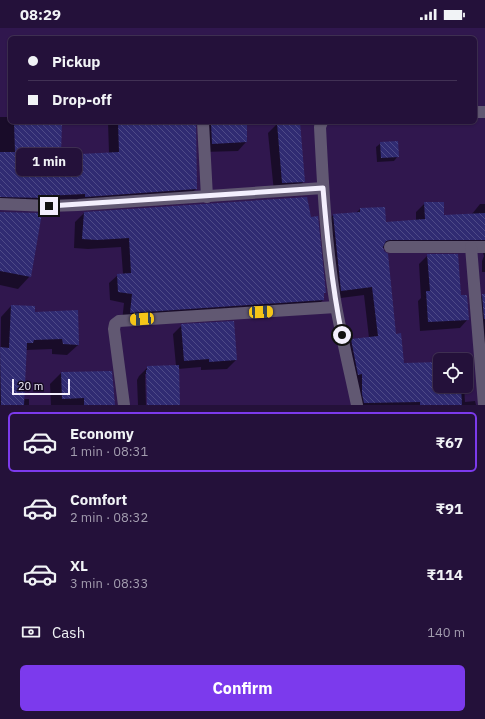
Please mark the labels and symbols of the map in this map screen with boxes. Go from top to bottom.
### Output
callout: 1 min [16,148,82,176]
route end [40,197,58,215]
car [249,305,273,319]
car [130,312,154,326]
route start [333,326,351,344]
scale bar [12,377,70,396]

